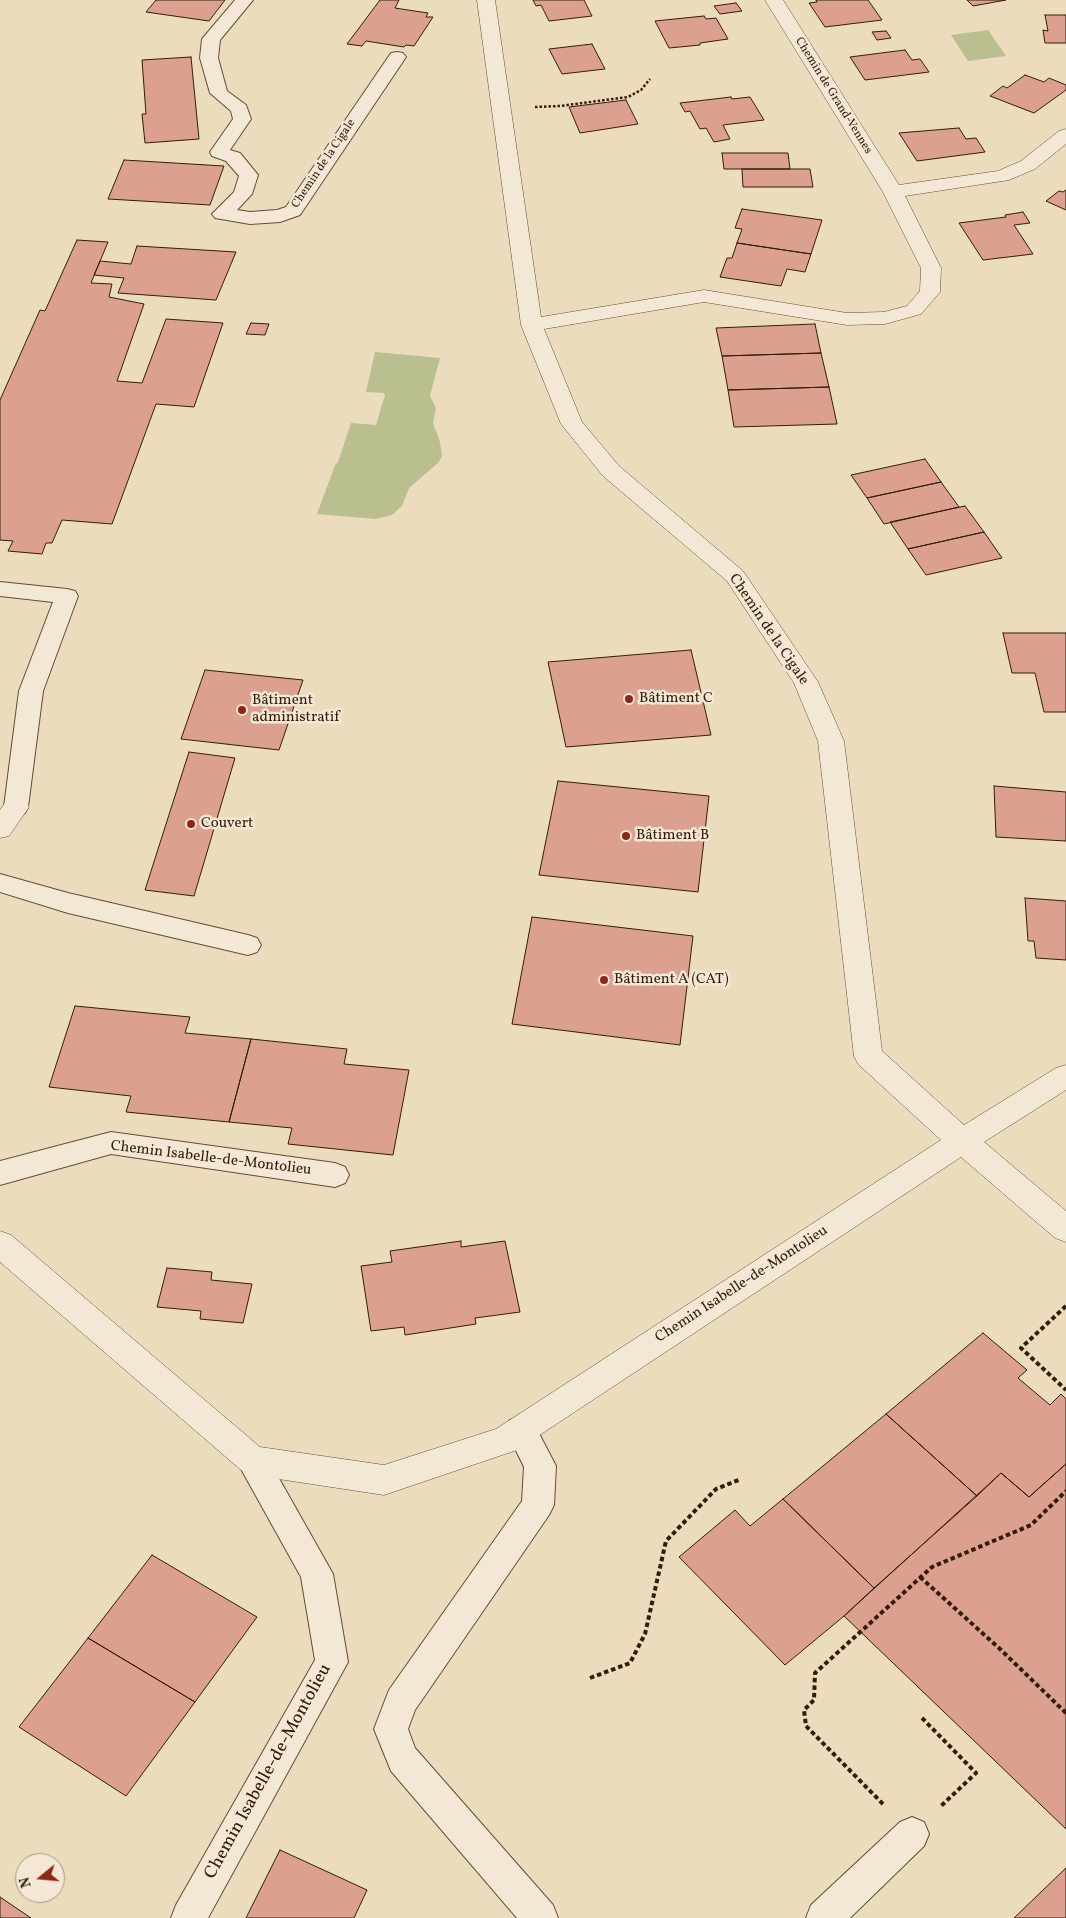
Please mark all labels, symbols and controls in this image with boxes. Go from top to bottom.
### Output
street label: Chemin de Grand-Vennes [791,35,875,157]
street label: Chemin de la Cigale [289,117,359,211]
street label: Chemin de la Cigale [724,571,812,689]
place label: Bâtiment C [639,690,713,708]
place label: Bâtiment administratif [252,692,339,727]
marker: Bâtiment C [623,693,635,705]
marker: Bâtiment administratif [236,704,248,716]
place label: Couvert [201,815,253,833]
marker: Couvert [185,818,197,830]
place label: Bâtiment B [636,827,709,845]
marker: Bâtiment B [620,830,632,842]
place label: Bâtiment A (CAT) [614,971,729,989]
marker: Bâtiment A (CAT) [598,974,610,986]
street label: Chemin Isabelle-de-Montolieu [110,1138,312,1180]
street label: Chemin Isabelle-de-Montolieu [652,1222,832,1348]
street label: Chemin Isabelle-de-Montolieu [201,1661,337,1883]
north arrow [15,1853,65,1903]
text: N [16,1875,37,1890]

